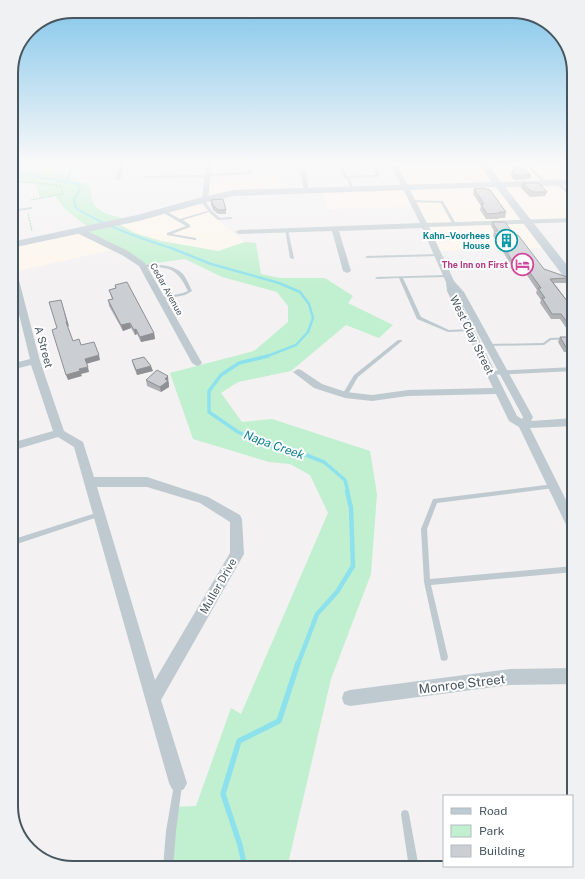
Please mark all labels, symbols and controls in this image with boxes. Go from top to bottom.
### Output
building icon: Kahn–Voorhees House [493,227,519,253]
place label: Kahn–Voorhees House [423,230,490,251]
hotel icon: The Inn on First [510,251,536,277]
place label: The Inn on First [442,259,508,270]
street label: Cedar Avenue [148,261,186,317]
street label: West Clay Street [448,294,496,376]
street label: A Street [33,325,55,369]
water label: Napa Creek [242,428,307,463]
street label: Muller Drive [197,556,239,616]
street label: Monroe Street [418,671,506,697]
legend [443,795,573,867]
text: Road [479,804,507,818]
text: Park [479,824,505,838]
text: Building [479,844,525,858]

